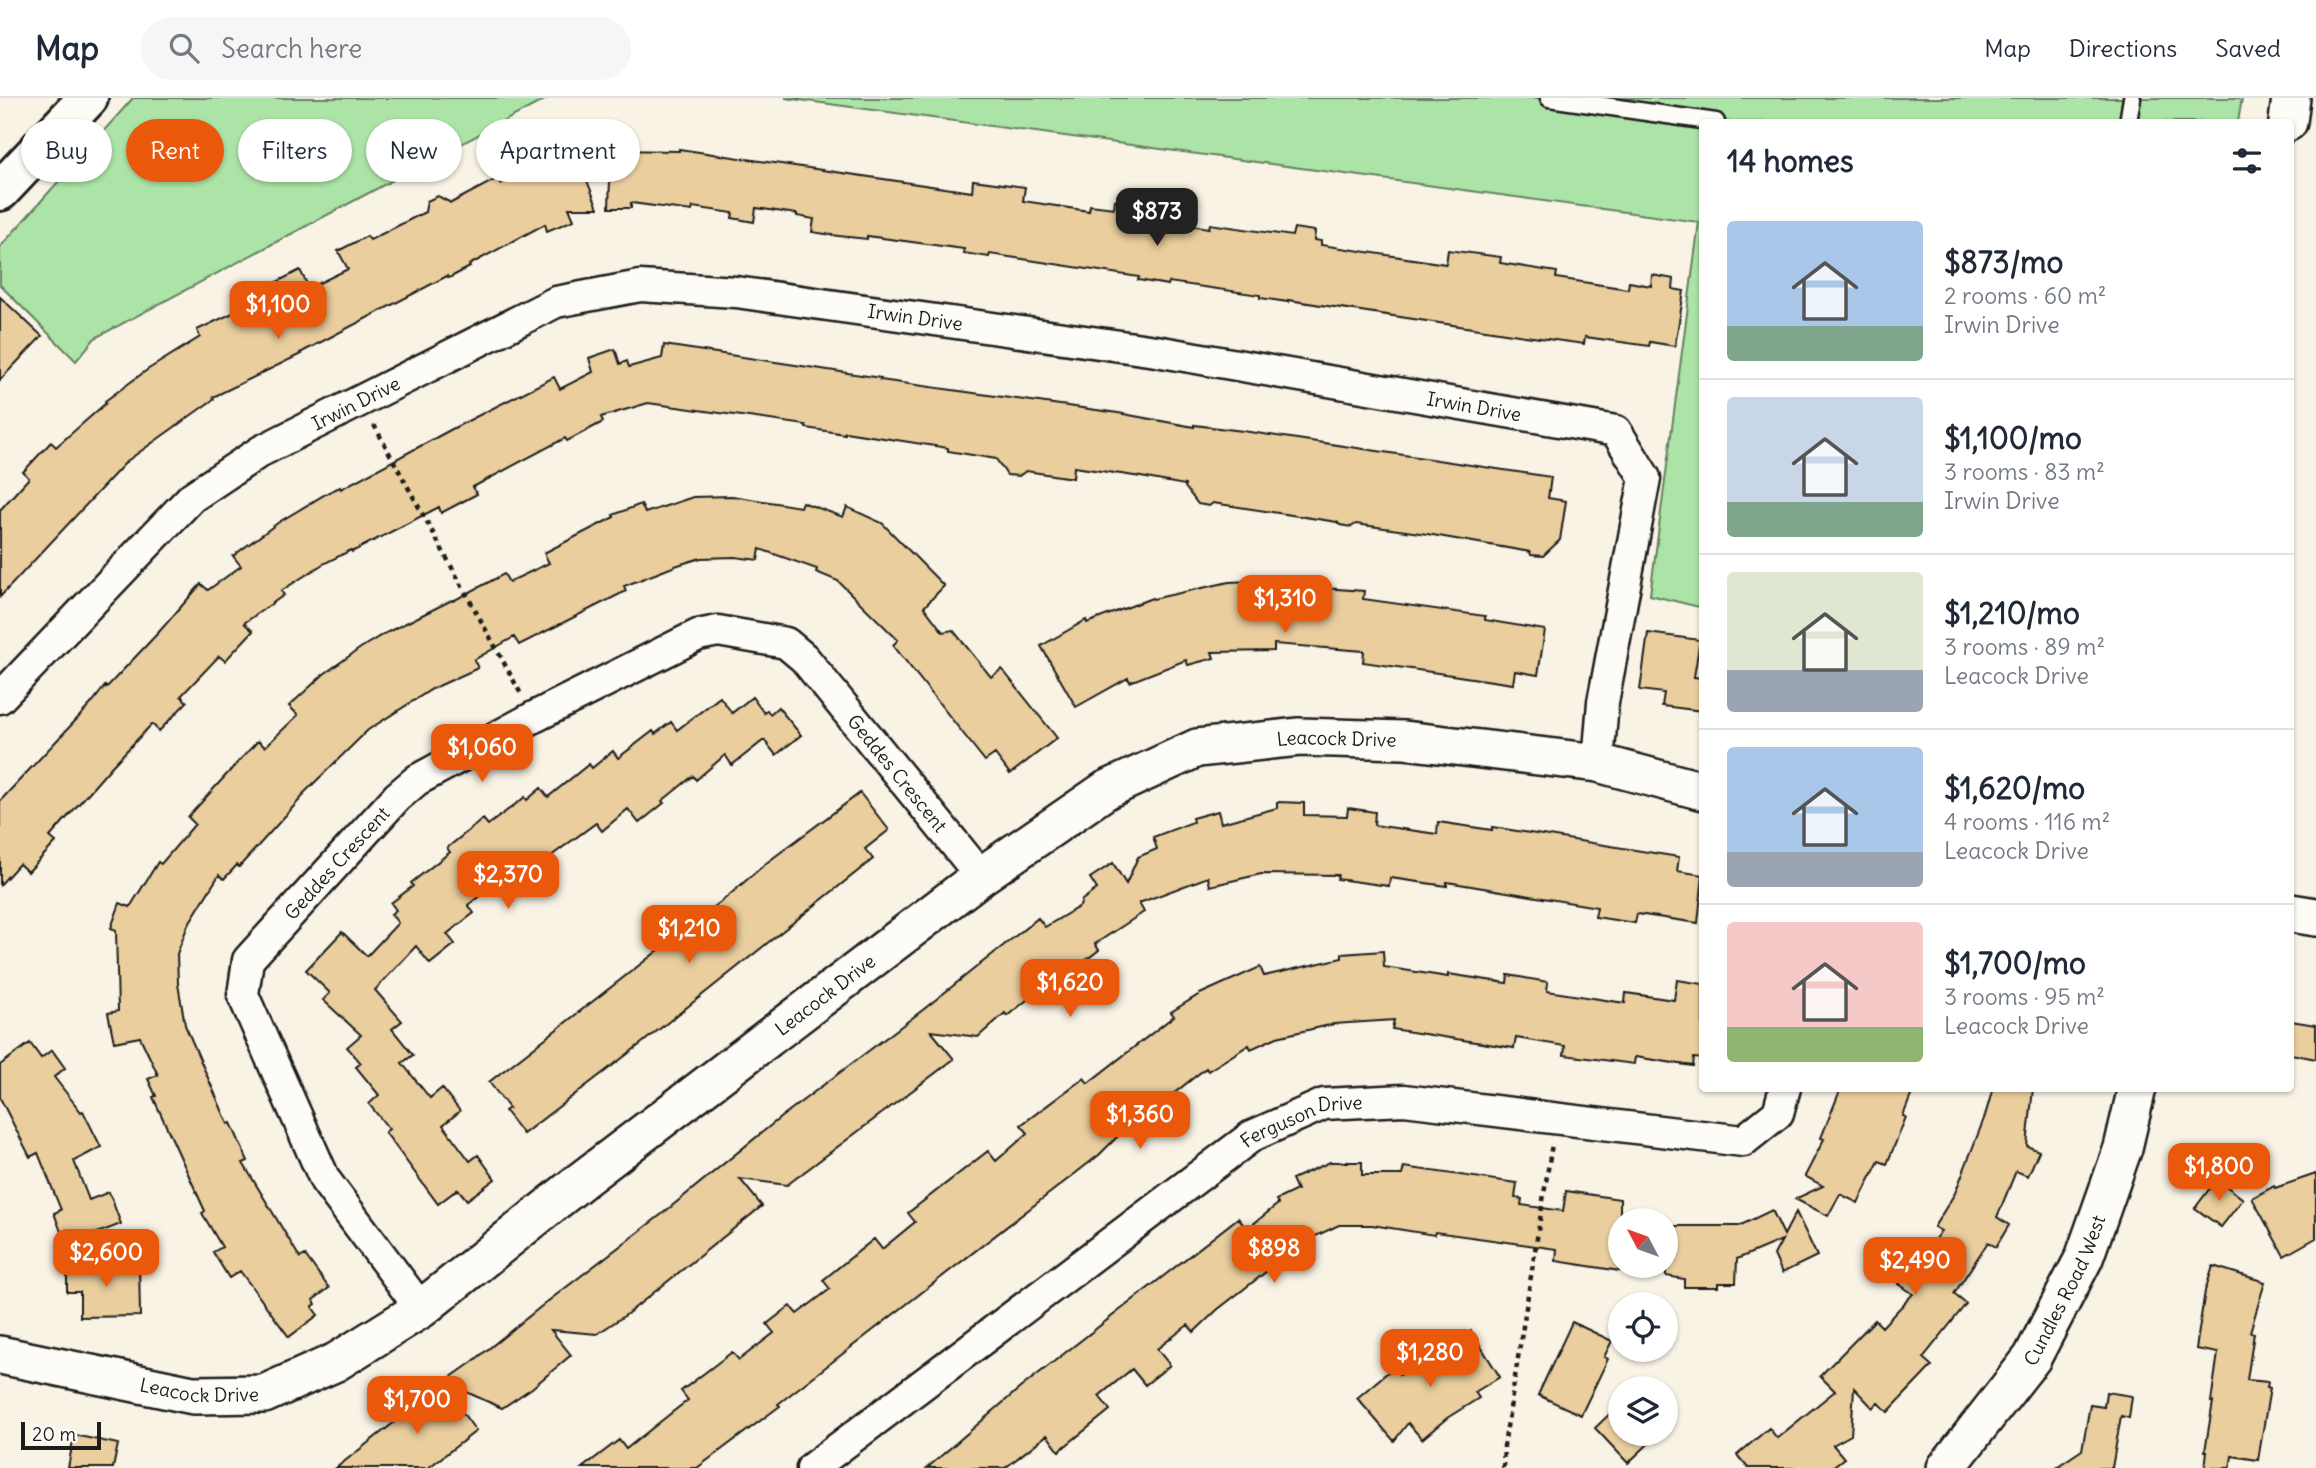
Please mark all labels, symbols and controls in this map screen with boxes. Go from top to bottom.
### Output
search box [141,17,631,80]
text: Map [35,27,99,69]
icon: search [165,29,203,67]
text: Search here [221,32,362,65]
text: Map [1984,33,2031,63]
text: Directions [2069,33,2177,63]
text: Saved [2215,33,2281,63]
chip: Buy [21,119,112,182]
chip: Rent [126,119,224,182]
chip: Filters [238,119,352,182]
chip: New [366,119,462,182]
chip: Apartment [476,119,640,182]
text: 14 homes [1727,142,1854,180]
icon: filters [2228,142,2266,180]
pin: $873 [1116,188,1198,248]
text: $873 [1132,196,1182,225]
text: $873/mo [1944,243,2063,281]
icon: home [1783,249,1867,333]
text: 2 rooms · 60 m² [1944,281,2106,310]
pin: $1,100 [221,282,335,341]
text: $1,100 [246,289,310,318]
street label: Irwin Drive [866,299,964,336]
text: Irwin Drive [1944,310,2060,339]
street label: Irwin Drive [308,371,404,435]
street label: Irwin Drive [1425,386,1523,426]
text: $1,100/mo [1944,419,2082,457]
icon: home [1783,425,1867,509]
text: 3 rooms · 83 m² [1944,457,2105,486]
text: Irwin Drive [1944,486,2060,515]
pin: $1,310 [1228,575,1342,635]
text: $1,310 [1253,583,1317,612]
text: $1,210/mo [1944,594,2080,632]
icon: home [1783,600,1867,684]
text: 3 rooms · 89 m² [1944,632,2105,661]
text: Leacock Drive [1944,661,2089,690]
street label: Geddes Crescent [842,709,952,837]
pin: $1,060 [425,724,539,784]
street label: Leacock Drive [1275,725,1397,752]
text: $1,060 [447,732,517,761]
text: $1,620/mo [1944,769,2085,807]
icon: home [1783,775,1867,859]
street label: Geddes Crescent [279,801,394,925]
text: 4 rooms · 116 m² [1944,807,2110,836]
text: Leacock Drive [1944,836,2089,865]
pin: $2,370 [451,852,565,911]
text: $2,370 [473,859,543,888]
pin: $1,210 [632,906,746,965]
text: $1,210 [657,913,721,942]
text: $1,700/mo [1944,944,2086,982]
street label: Leacock Drive [770,949,880,1041]
icon: home [1783,950,1867,1034]
pin: $1,620 [1013,960,1127,1019]
text: $1,620 [1036,967,1104,996]
text: 3 rooms · 95 m² [1944,982,2105,1011]
text: Leacock Drive [1944,1011,2089,1040]
street label: Ferguson Drive [1235,1090,1363,1153]
pin: $1,360 [1083,1091,1197,1151]
text: $1,360 [1106,1099,1174,1128]
pin: $1,800 [2162,1144,2276,1203]
text: $1,800 [2184,1151,2254,1180]
north arrow [1608,1208,1678,1278]
map controls [1608,1208,1678,1446]
street label: Cundles Road West [2018,1212,2110,1371]
pin: $898 [1233,1226,1315,1285]
pin: $2,600 [49,1230,163,1289]
text: $898 [1248,1233,1300,1262]
text: $2,600 [69,1237,143,1266]
pin: $2,490 [1858,1238,1972,1297]
text: $2,490 [1879,1245,1951,1274]
button: locate [1608,1292,1678,1362]
pin: $1,280 [1373,1330,1487,1389]
text: $1,280 [1396,1337,1464,1366]
street label: Leacock Drive [138,1372,259,1407]
pin: $1,700 [360,1376,474,1436]
button: layers [1608,1376,1678,1446]
text: $1,700 [383,1384,451,1413]
scale bar [21,1419,102,1451]
text: 20 m [32,1422,76,1446]

